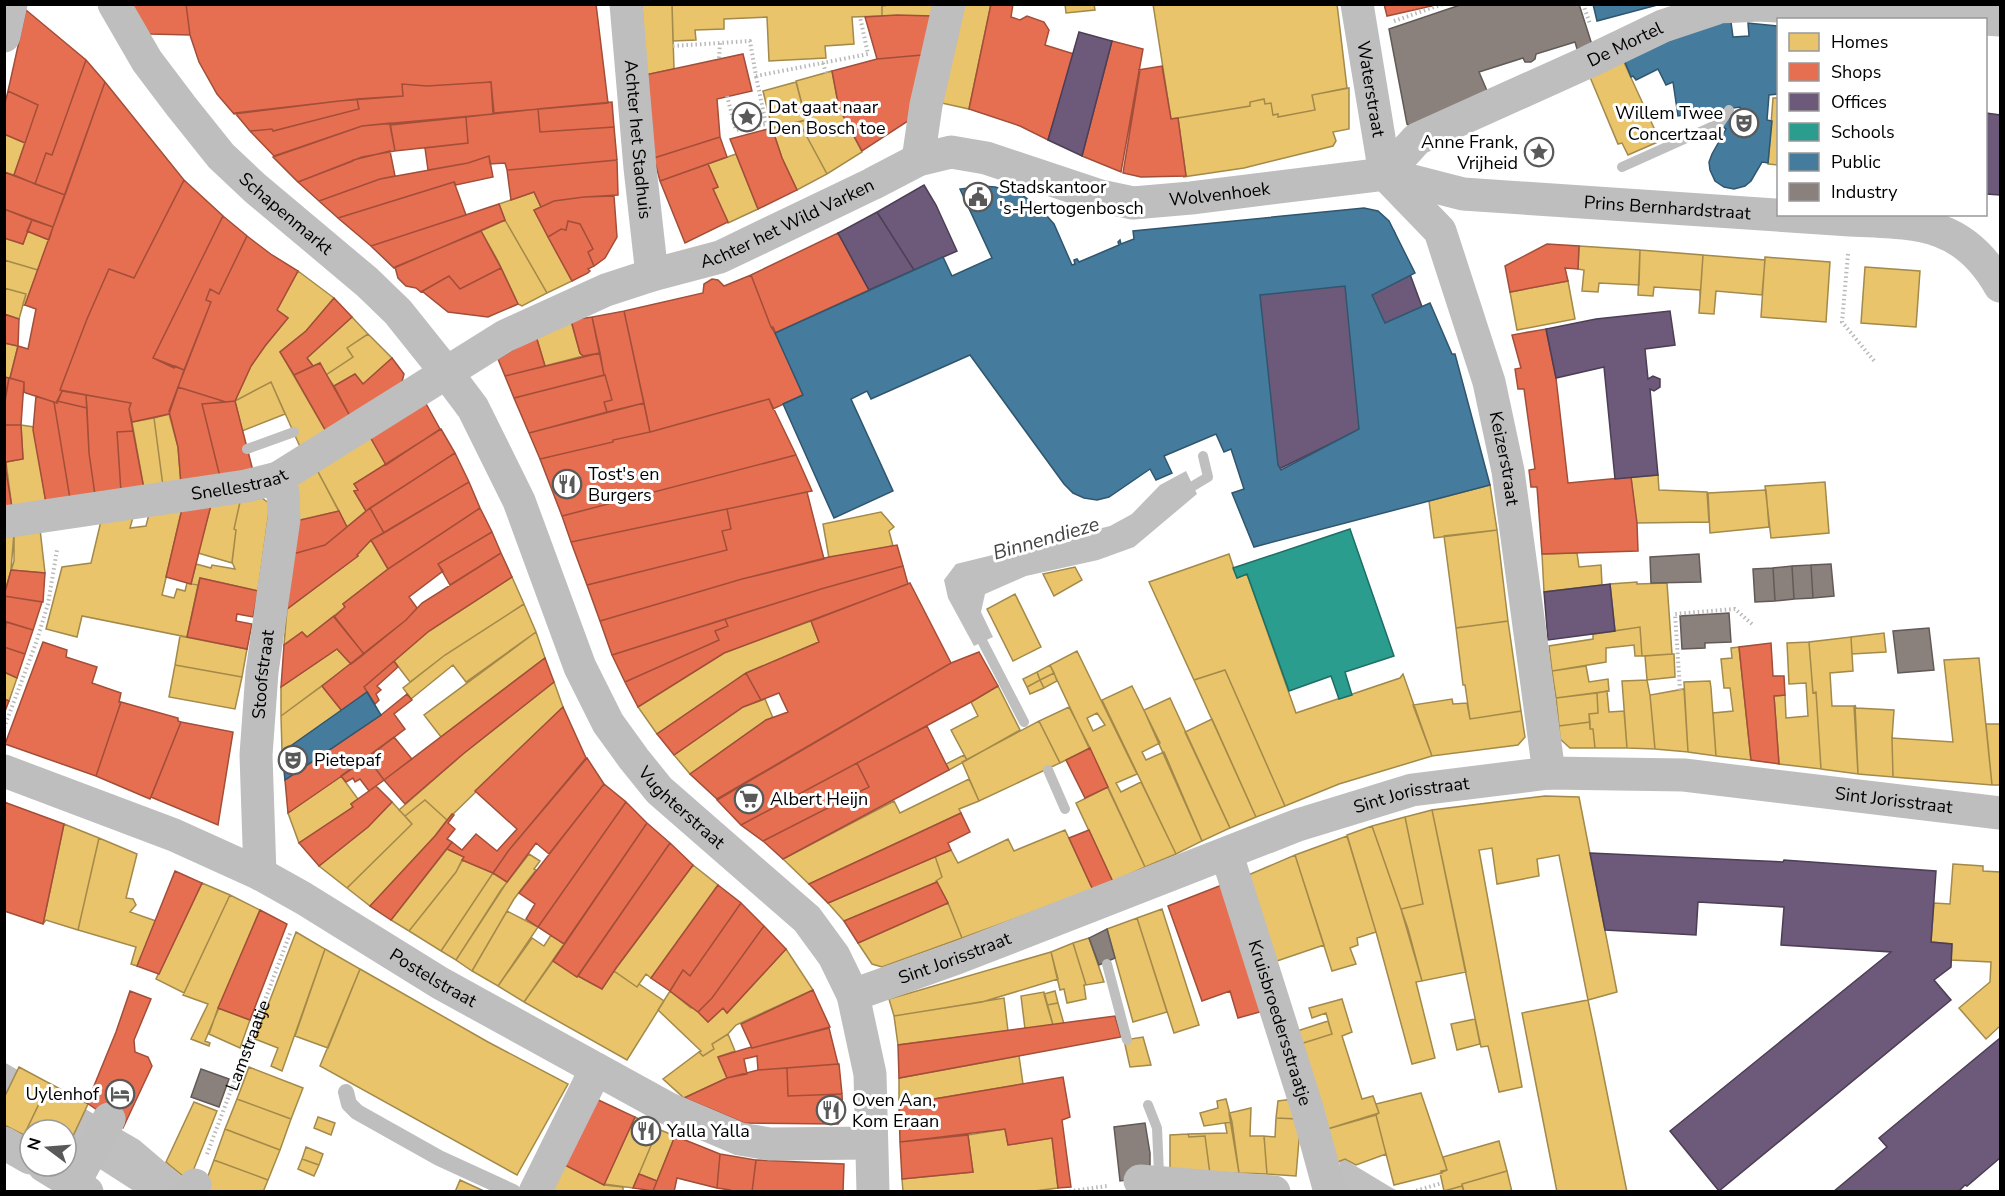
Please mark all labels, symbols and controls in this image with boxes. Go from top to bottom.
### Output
street label: De Mortel [1583,16,1667,73]
legend [1777,18,1987,216]
text: Homes [1831,30,1888,54]
street label: Waterstraat [1351,39,1391,139]
street label: Achter het Stadhuis [619,59,658,220]
text: Shops [1831,60,1881,84]
text: Offices [1831,90,1887,114]
place label: Dat gaat naar Den Bosch toe [768,95,886,140]
place icon: Dat gaat naar Den Bosch toe [731,101,763,133]
place label: Willem Twee Concertzaal [1615,101,1724,146]
theatre icon: Willem Twee Concertzaal [1728,107,1760,139]
text: Schools [1831,120,1895,144]
place label: Anne Frank, Vrijheid [1421,130,1518,175]
place icon: Anne Frank, Vrijheid [1523,136,1555,168]
text: Public [1831,150,1881,174]
street label: Schapenmarkt [234,167,338,261]
street label: Achter het Wild Varken [698,173,878,274]
place label: Stadskantoor 's-Hertogenbosch [999,175,1144,220]
street label: Wolvenhoek [1168,176,1273,212]
text: Industry [1831,180,1898,204]
public building icon: Stadskantoor 's-Hertogenbosch [962,181,994,213]
street label: Prins Bernhardstraat [1583,190,1752,225]
street label: Keizerstraat [1484,409,1525,508]
place label: Tost's en Burgers [588,462,659,507]
street label: Snellestraat [189,463,293,506]
restaurant icon: Tost's en Burgers [551,468,583,500]
water label: Binnendieze [990,510,1103,567]
street label: Stoofstraat [247,627,280,720]
theatre icon: Pietepaf [277,744,309,776]
place label: Pietepaf [314,748,382,772]
street label: Vughterstraat [632,760,731,855]
street label: Sint Jorisstraat [1350,771,1471,819]
street label: Sint Jorisstraat [1834,781,1955,819]
supermarket icon: Albert Heijn [733,783,765,815]
place label: Albert Heijn [770,787,868,811]
street label: Sint Jorisstraat [895,926,1015,990]
street label: Kruisbroedersstraatje [1243,937,1318,1109]
street label: Postelstraat [385,943,482,1013]
street label: Lamstraatje [220,997,276,1094]
hotel icon: Uylenhof [104,1078,136,1110]
place label: Uylenhof [25,1082,100,1106]
place label: Oven Aan, Kom Eraan [852,1088,939,1133]
restaurant icon: Oven Aan, Kom Eraan [815,1094,847,1126]
restaurant icon: Yalla Yalla [630,1115,662,1147]
north arrow [18,1118,78,1178]
place label: Yalla Yalla [666,1119,750,1143]
text: N [22,1135,47,1153]

